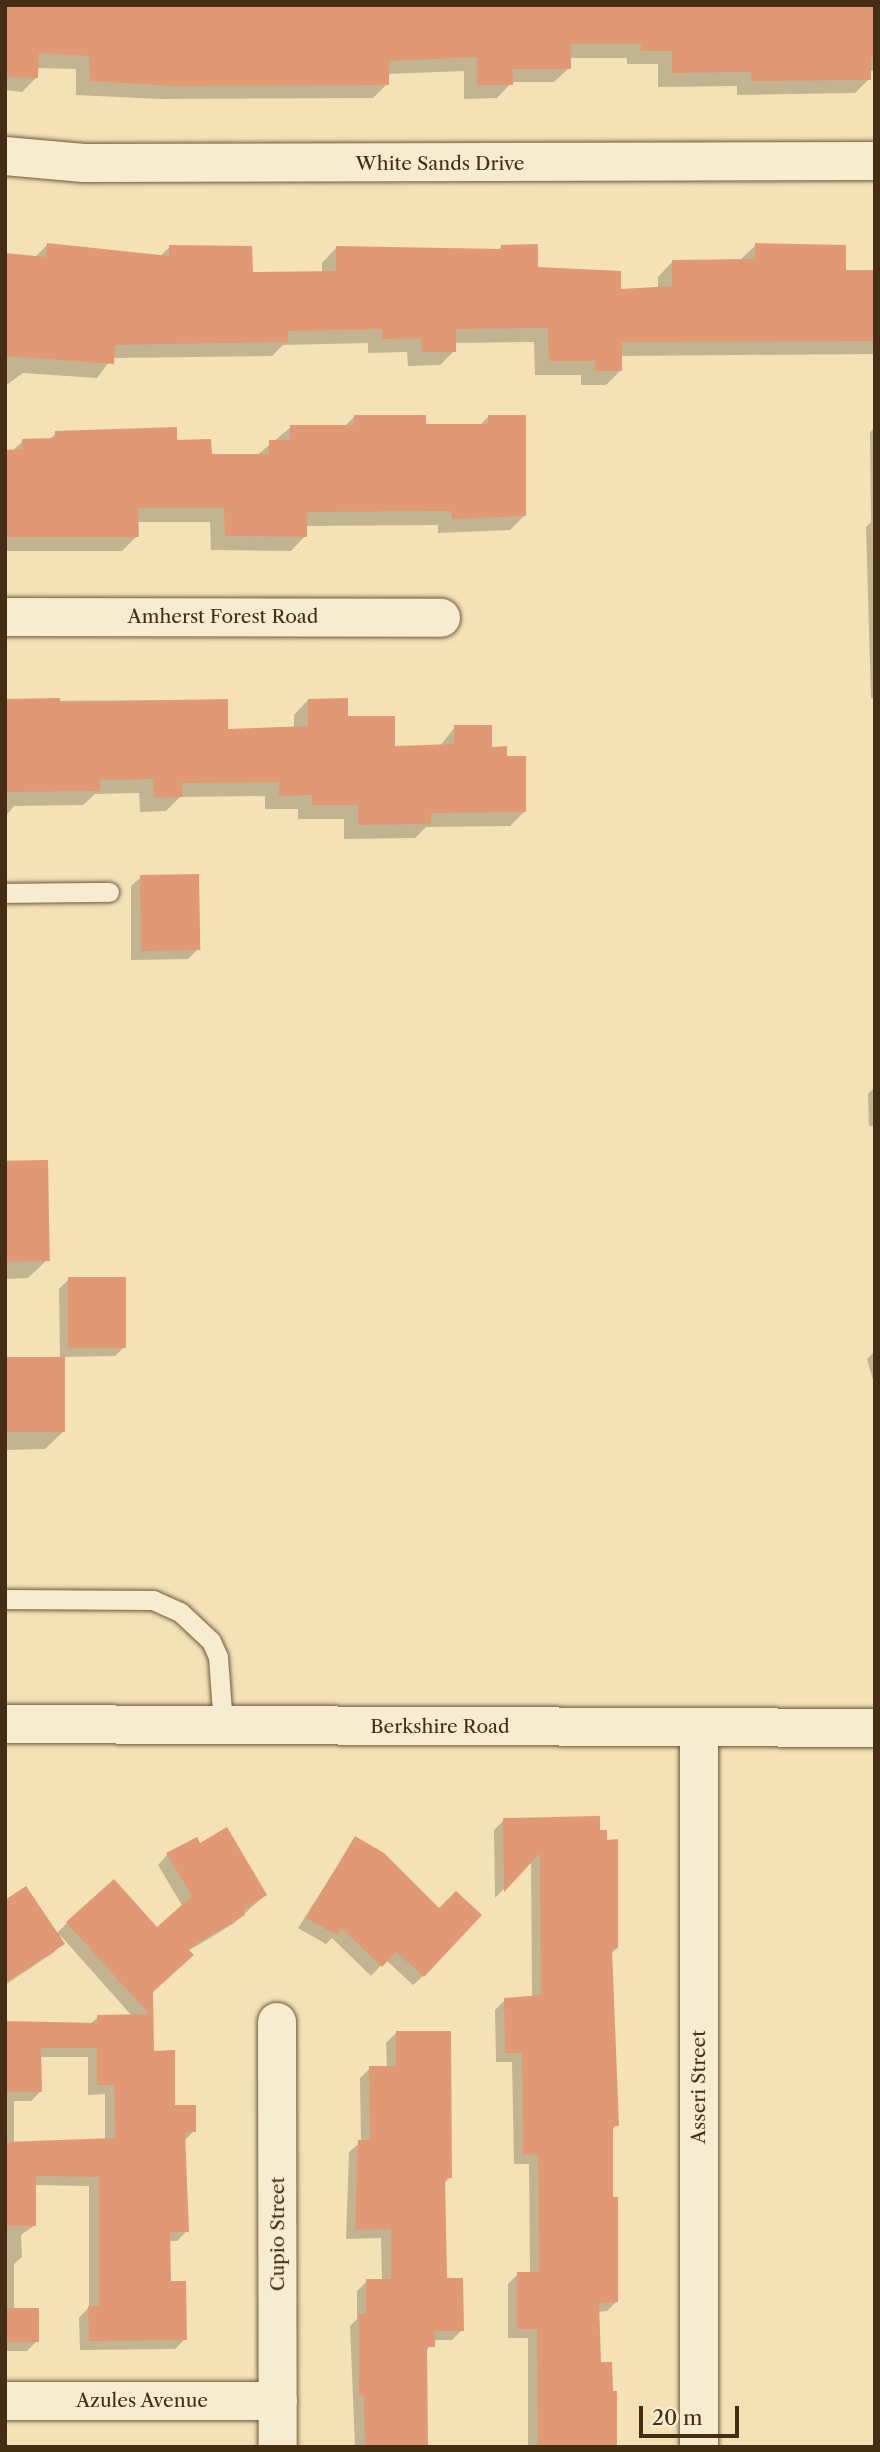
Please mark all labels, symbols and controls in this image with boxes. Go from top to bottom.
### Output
street label: White Sands Drive [356,153,524,175]
street label: Amherst Forest Road [128,606,318,628]
street label: Berkshire Road [370,1716,510,1738]
street label: Asseri Street [688,2030,710,2144]
street label: Cupio Street [267,2177,289,2291]
street label: Azules Avenue [76,2390,208,2412]
scale bar [642,2392,742,2436]
text: 20 m [652,2405,703,2430]

